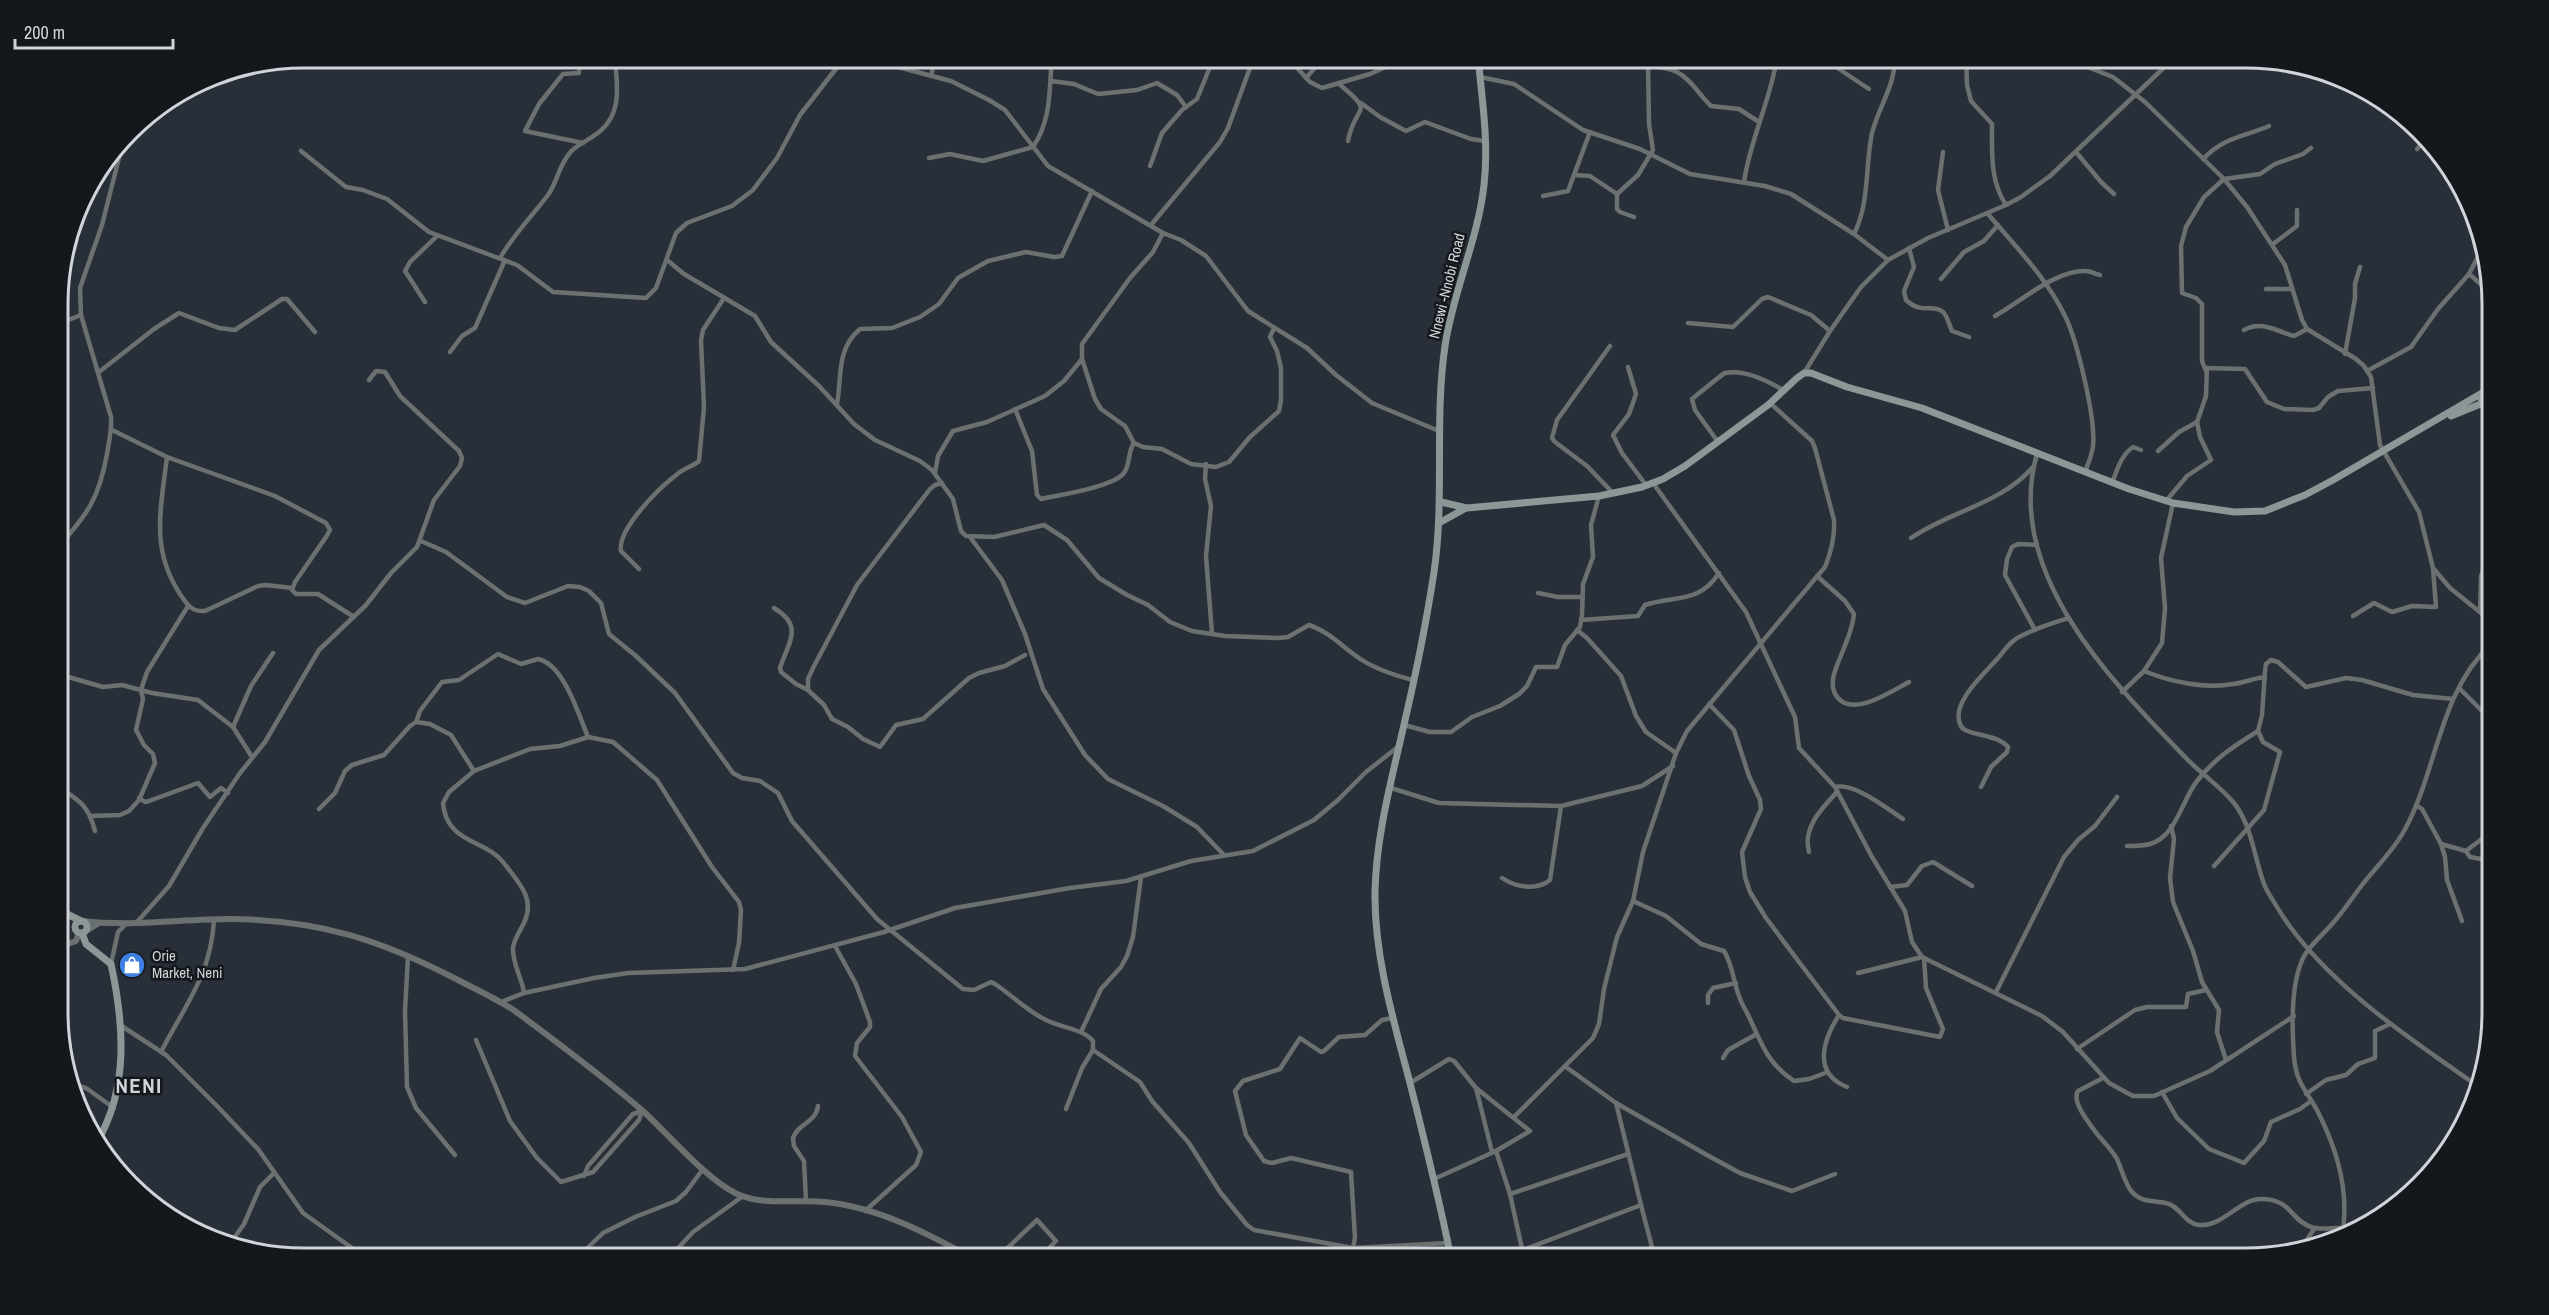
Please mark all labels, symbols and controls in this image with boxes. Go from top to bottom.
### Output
scale bar [15,12,172,50]
text: 200 m [24,20,65,45]
street label: Nnewi -Nnobi Road [1423,231,1470,341]
place label: Orie Market, Neni [152,945,222,983]
shop icon: Orie Market, Neni [117,950,147,980]
district label: NENI [115,1071,163,1100]

